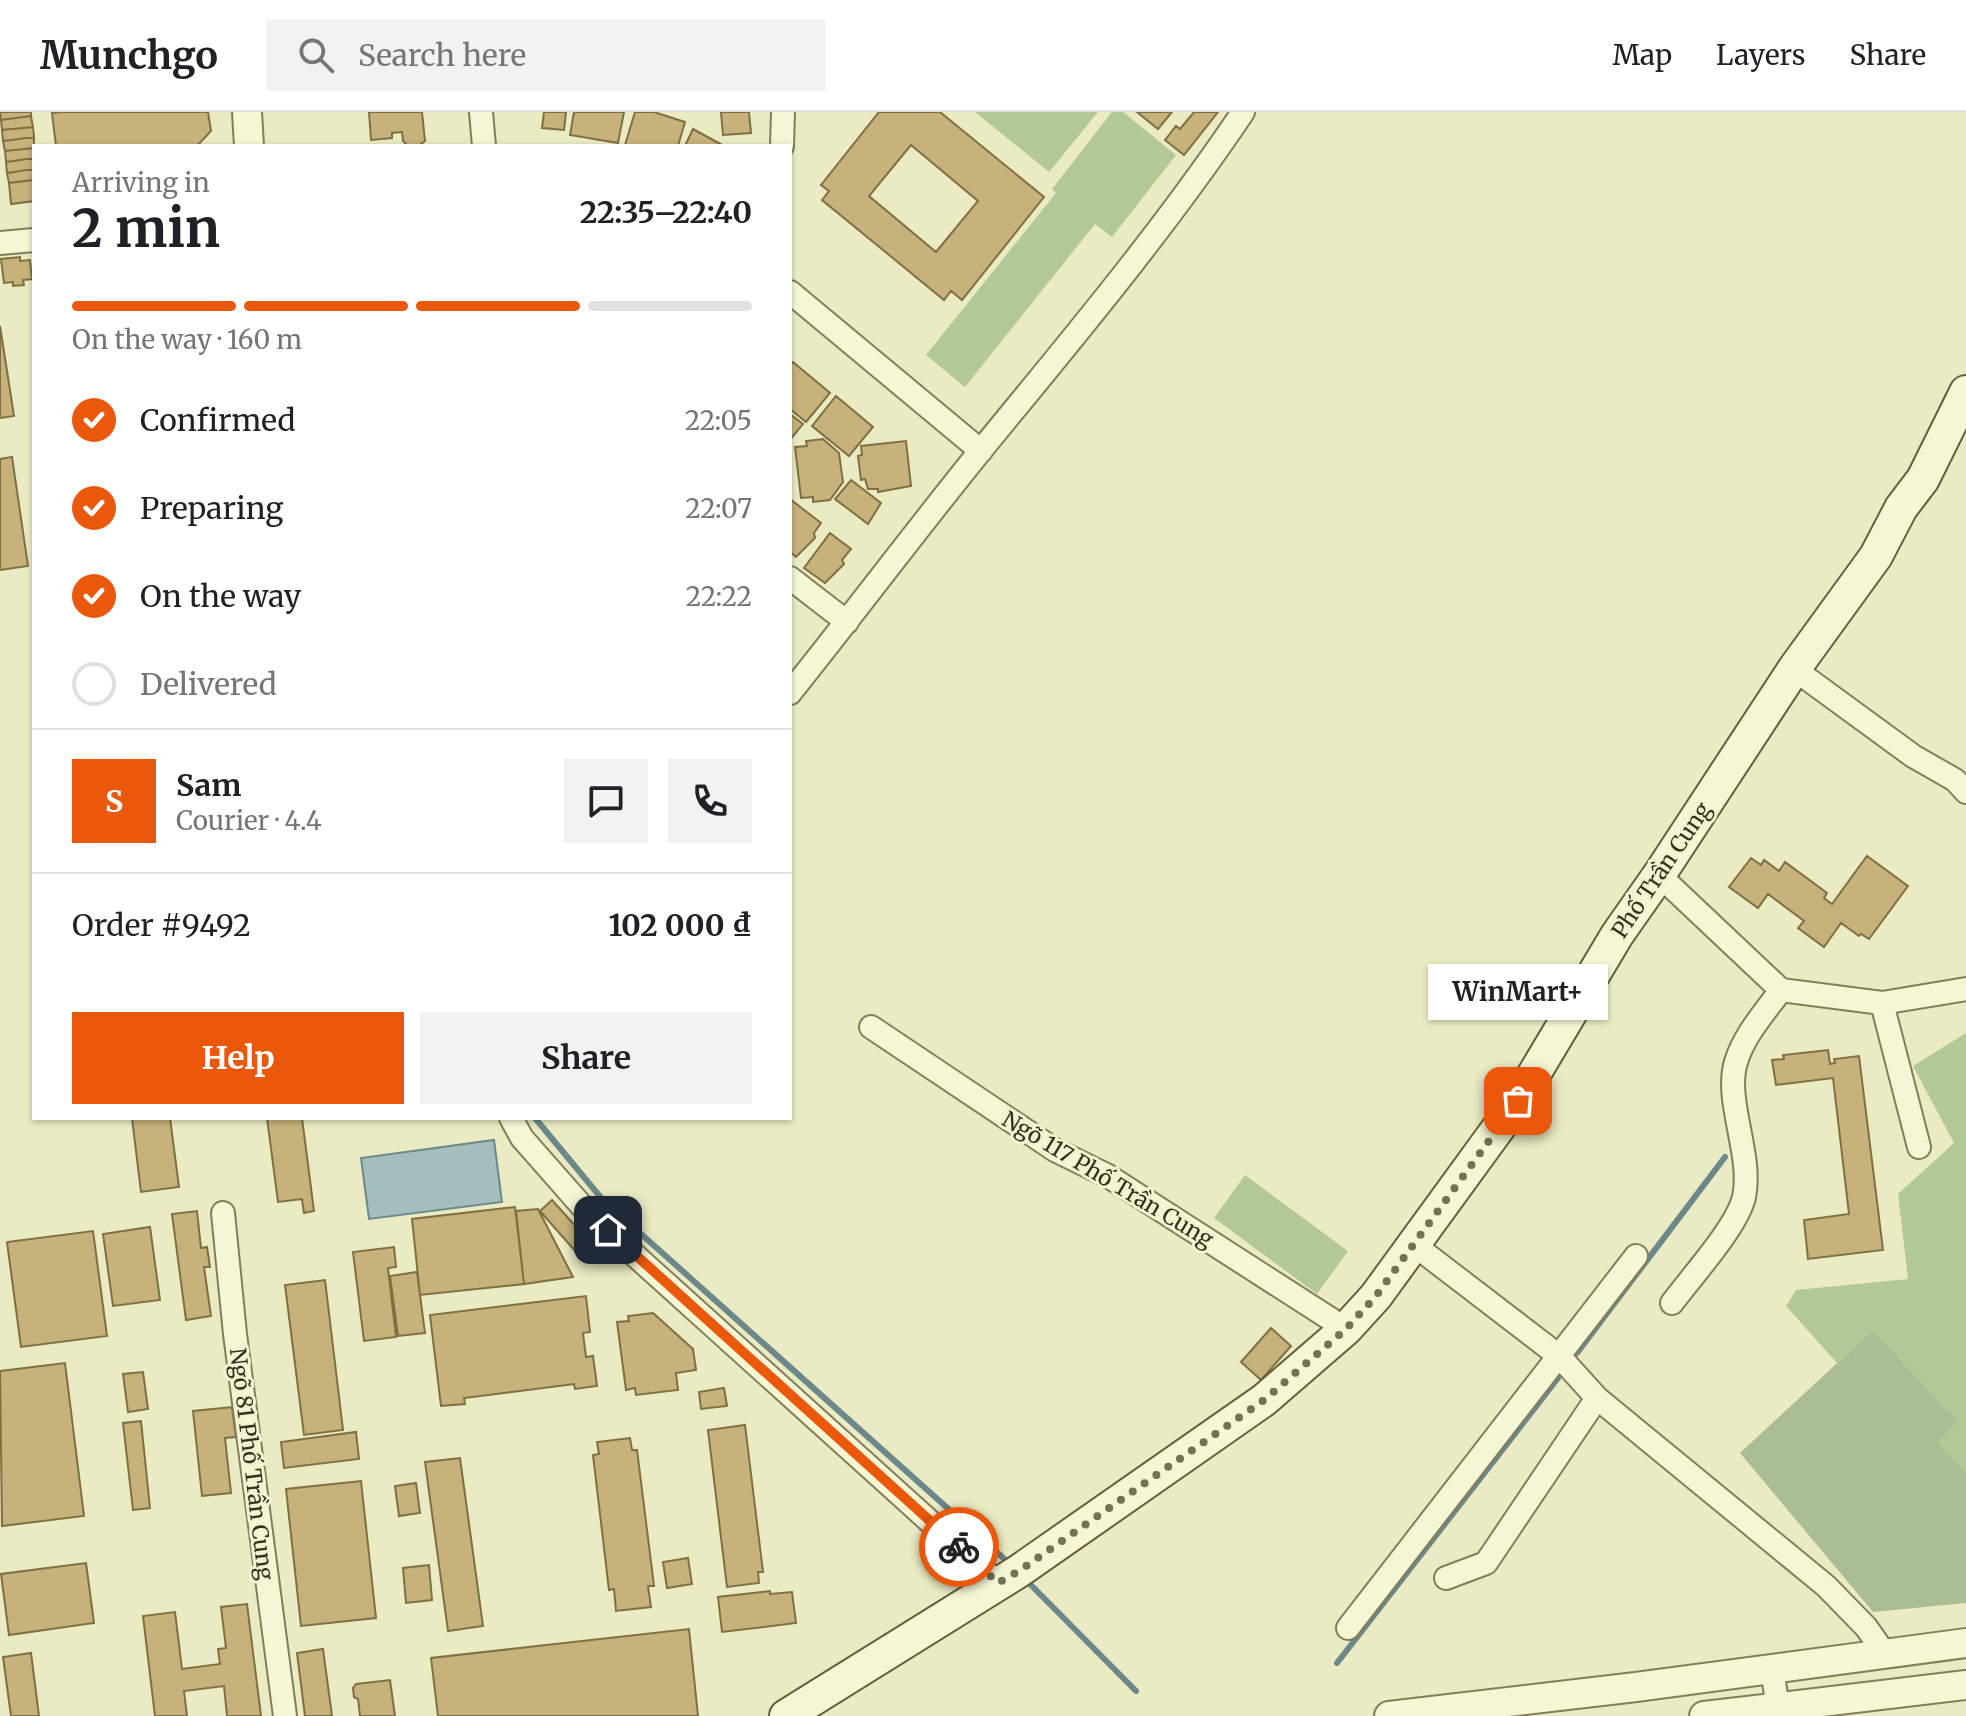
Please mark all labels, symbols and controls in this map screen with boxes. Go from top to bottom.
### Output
search box [266,19,826,91]
text: Munchgo [40,32,218,79]
icon: search [294,33,338,77]
text: Search here [358,36,526,74]
text: Map [1612,37,1672,73]
text: Layers [1716,37,1805,73]
text: Share [1849,37,1926,73]
text: Arriving in [72,166,210,199]
text: 22:35–22:40 [580,193,752,231]
text: 2 min [72,196,220,261]
text: On the way · 160 m [72,323,302,356]
icon: check [72,398,116,442]
text: Confirmed [140,401,295,439]
text: 22:05 [685,404,752,437]
icon: check [72,486,116,530]
text: Preparing [140,489,283,527]
text: 22:07 [685,492,752,525]
icon: check [72,574,116,618]
text: On the way [140,577,301,615]
text: 22:22 [686,580,752,613]
text: Delivered [140,665,277,703]
button: chat [564,759,648,843]
button: phone [668,759,752,843]
text: Sam [176,766,241,804]
text: S [105,782,123,820]
street label: Phố Trần Cung [1605,797,1717,943]
text: Courier · 4.4 [176,804,322,837]
text: Order #9492 [72,906,251,944]
text: 102 000 ₫ [608,906,752,944]
callout: WinMart+ [1428,965,1608,1021]
text: WinMart+ [1453,975,1584,1008]
button: Help [72,1012,404,1104]
button: Share [420,1012,752,1104]
pin [1484,1067,1552,1135]
icon: bag [1496,1079,1540,1123]
street label: Ngõ 117 Phố Trần Cung [997,1105,1219,1253]
pin [574,1196,642,1264]
icon: home [586,1208,630,1252]
street label: Ngõ 81 Phố Trần Cung [224,1346,280,1582]
courier [919,1507,999,1587]
icon: bike [937,1525,981,1569]

